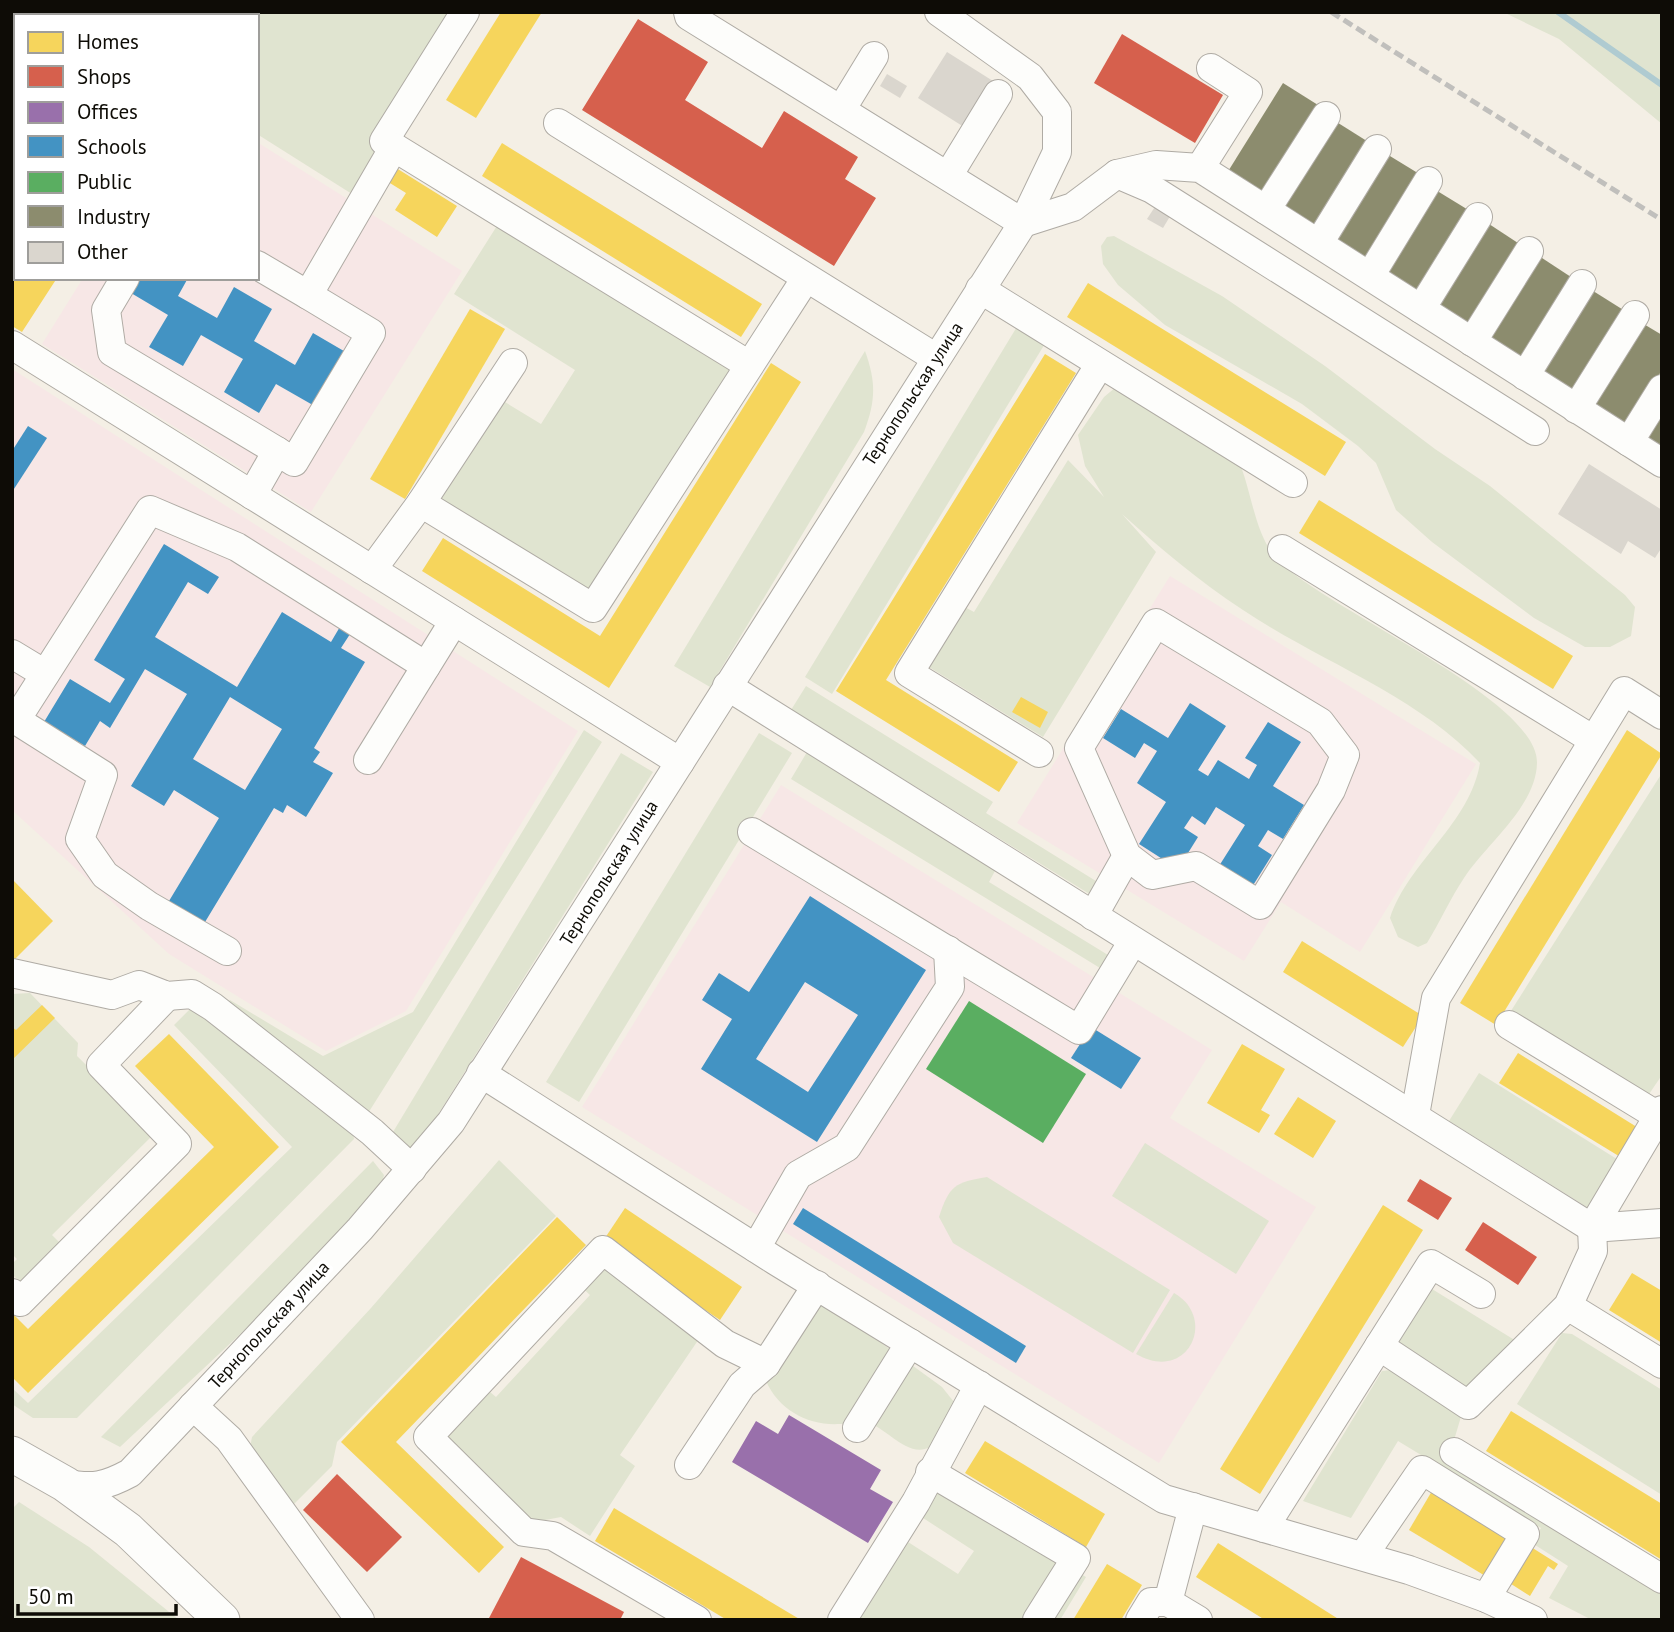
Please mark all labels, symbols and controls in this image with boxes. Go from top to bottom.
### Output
legend [14,14,259,280]
text: Homes [77,28,139,55]
text: Shops [77,63,131,90]
text: Offices [77,98,138,125]
text: Schools [77,133,147,160]
text: Public [77,168,132,195]
text: Industry [77,203,150,230]
text: Other [77,238,128,265]
street label: Тернопольская улица [857,317,968,470]
street label: Тернопольская улица [555,796,663,950]
street label: Тернопольская улица [203,1256,334,1394]
scale bar [18,1572,175,1616]
text: 50 m [28,1583,74,1610]

